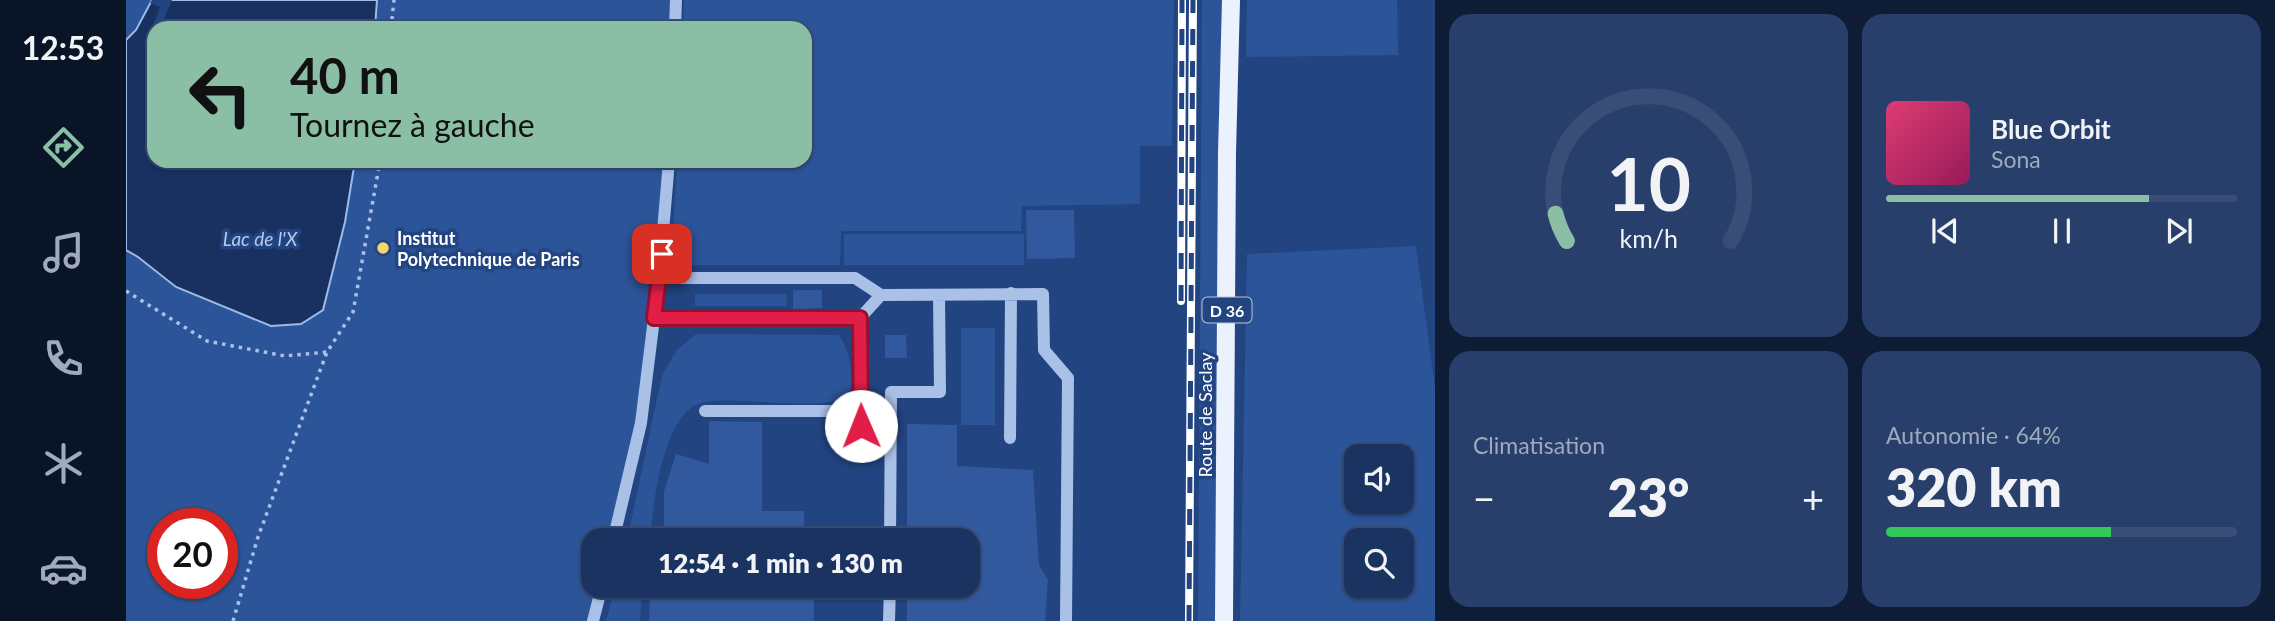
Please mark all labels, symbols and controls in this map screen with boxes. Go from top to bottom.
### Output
text: 12:53 [22,28,104,67]
text: 40 m [290,46,400,104]
icon: left [175,49,266,140]
text: Tournez à gauche [290,105,535,144]
text: Blue Orbit [1991,113,2111,145]
icon: directions [39,123,88,172]
text: 10 [1606,140,1691,228]
text: Sona [1991,145,2041,173]
icon: previous [1926,212,1964,250]
icon: pause [2043,212,2081,250]
icon: next [2160,212,2198,250]
text: km/h [1619,223,1678,253]
pin [632,224,692,284]
water label: Lac de l'X [223,227,298,250]
place label: Institut Polytechnique de Paris [397,227,580,270]
icon: music [39,228,88,277]
icon: arrive [643,235,681,273]
marker: Institut Polytechnique de Paris [375,240,391,256]
road number: D 36 [1202,298,1252,322]
icon: phone [39,334,88,383]
street label: Route de Saclay [1194,352,1216,478]
position arrow [824,389,898,463]
text: Autonomie · 64% [1886,421,2061,449]
text: Climatisation [1473,431,1605,459]
icon: climate [39,439,88,488]
map controls [1344,444,1414,598]
button: sound [1344,444,1414,514]
text: 320 km [1886,456,2062,518]
text: 23° [1608,466,1689,528]
text: − [1473,475,1495,521]
text: + [1802,475,1824,521]
speed limit sign: 20 [147,508,238,599]
button: search [1344,528,1414,598]
icon: car [39,544,88,593]
text: 12:54 · 1 min · 130 m [658,547,903,579]

